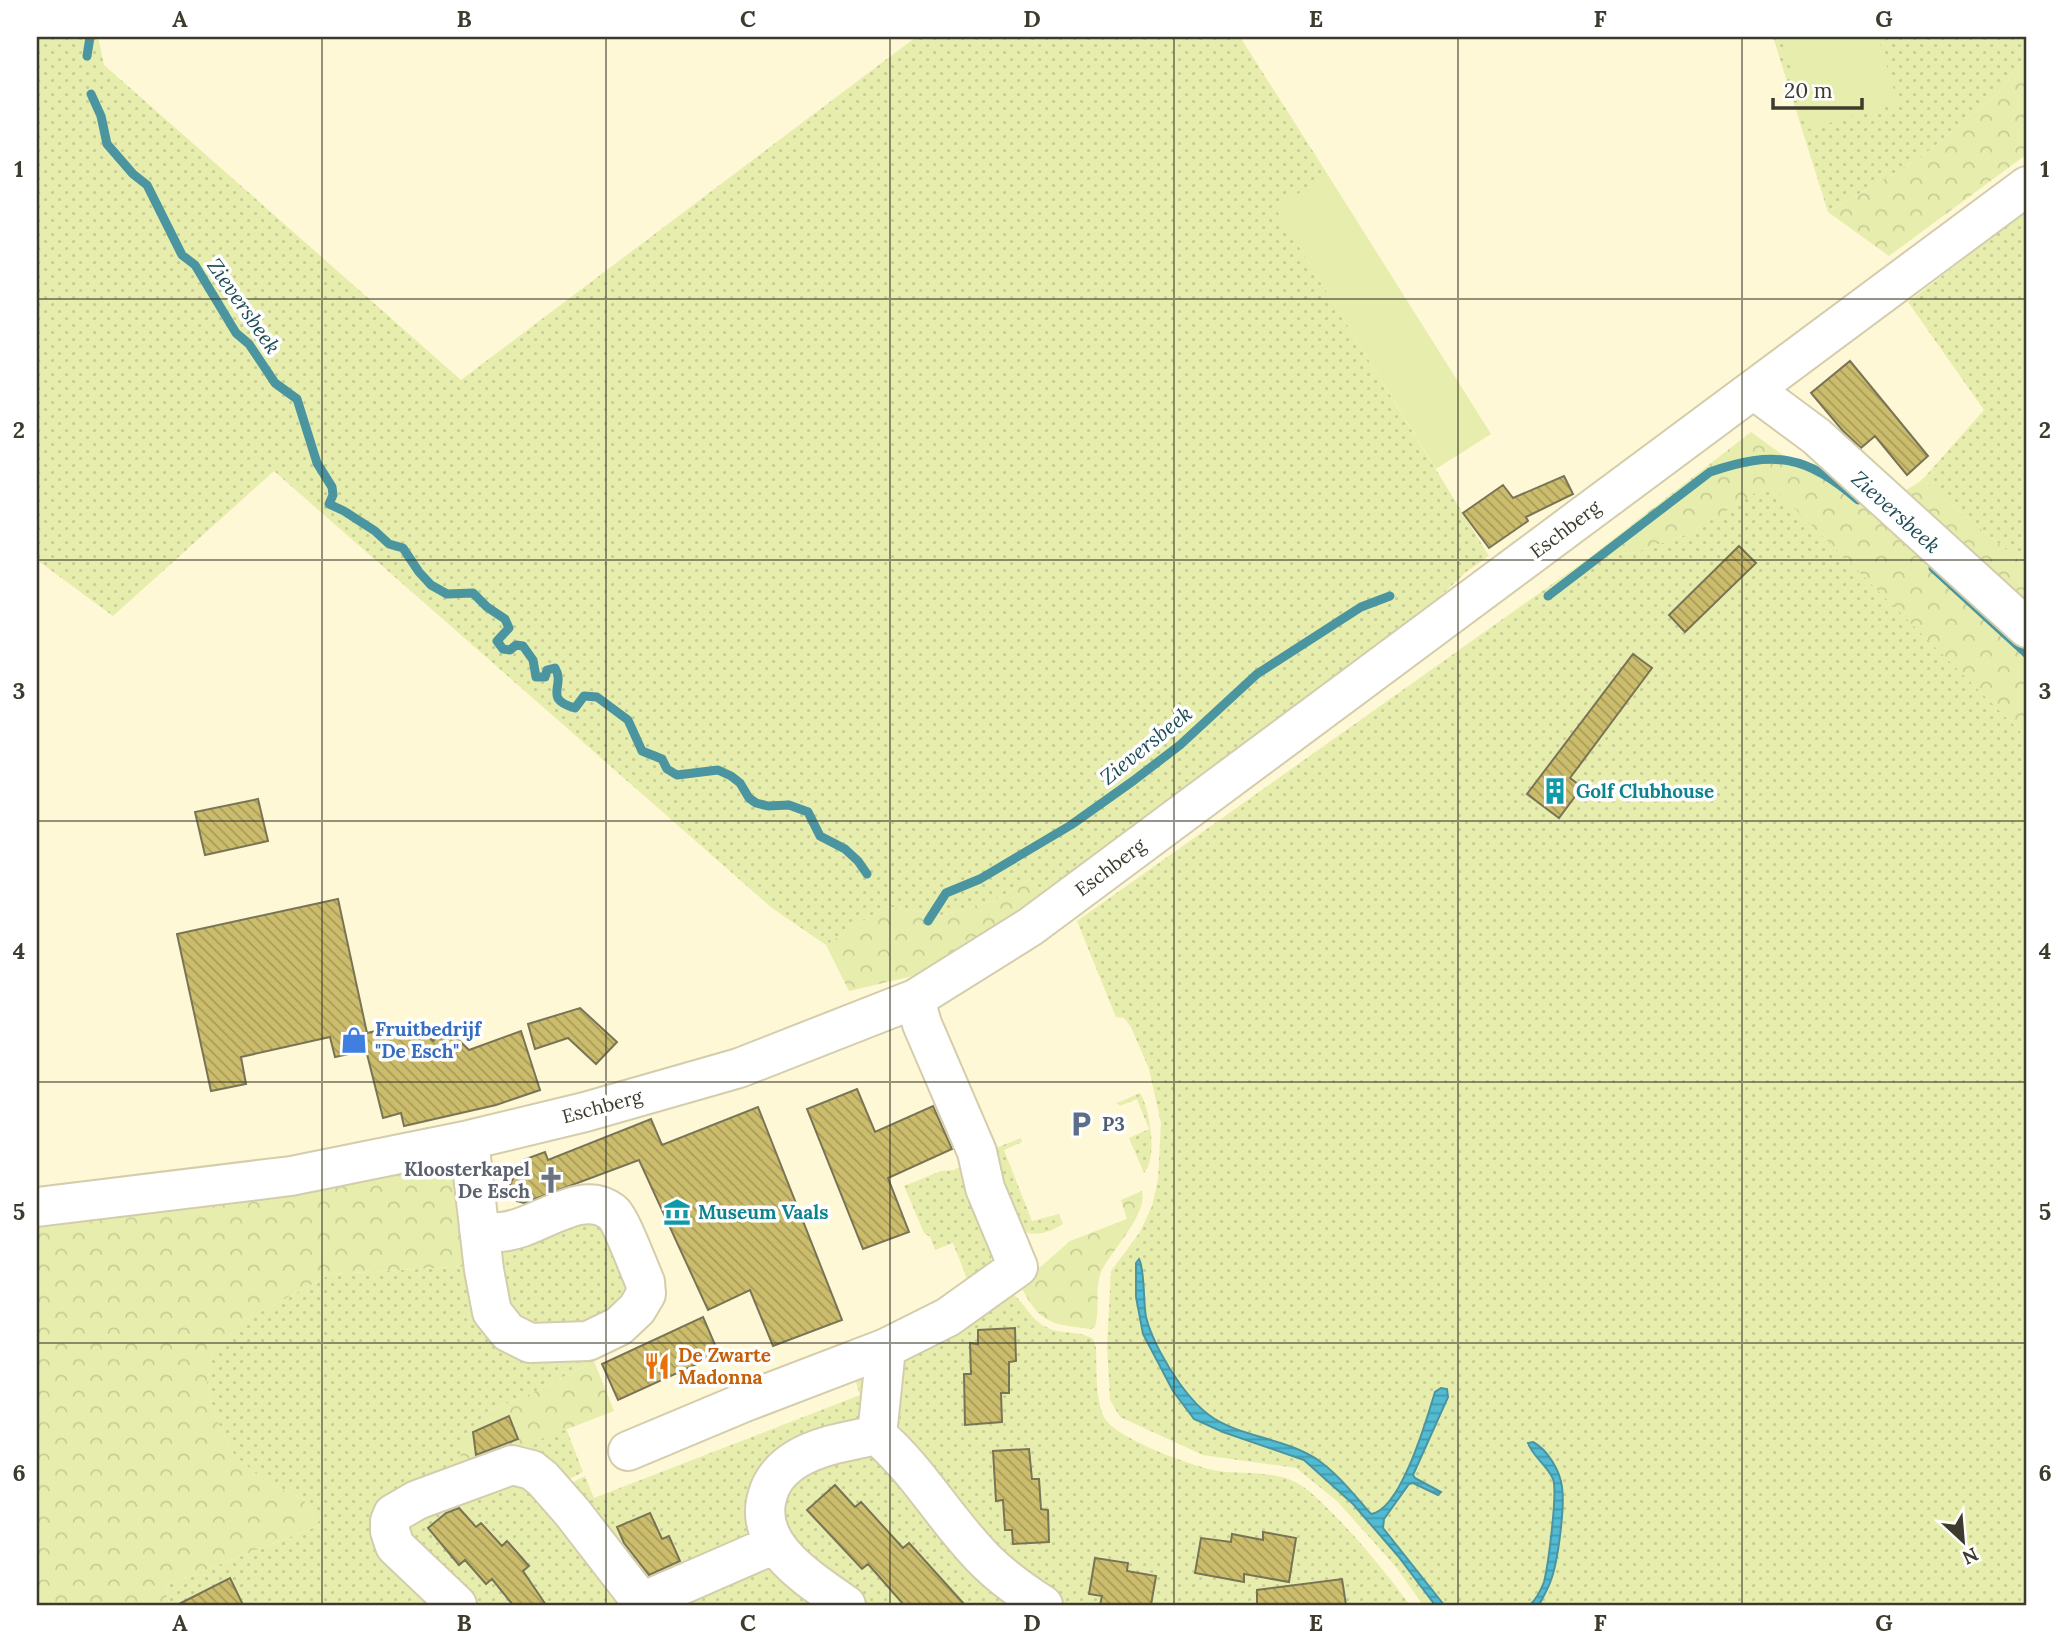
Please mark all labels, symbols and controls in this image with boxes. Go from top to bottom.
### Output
text: A [172,4,188,33]
text: B [456,4,472,33]
text: C [740,4,756,33]
text: D [1023,4,1041,33]
text: E [1309,4,1323,33]
text: F [1593,4,1607,33]
text: G [1875,4,1893,33]
scale bar [1773,66,1863,110]
text: 20 m [1784,77,1833,104]
text: 1 [14,154,24,183]
text: 1 [2040,154,2050,183]
water label: Zieversbeek [201,253,287,359]
text: 2 [13,415,25,444]
text: 2 [2039,415,2051,444]
water label: Zieversbeek [1846,465,1946,559]
street label: Eschberg [1525,494,1605,563]
text: 3 [13,676,25,705]
text: 3 [2039,676,2051,705]
water label: Zieversbeek [1095,700,1198,790]
building icon: Golf Clubhouse [1540,776,1570,806]
place label: Golf Clubhouse [1576,779,1714,803]
street label: Eschberg [1070,832,1150,901]
text: 4 [13,936,25,965]
text: 4 [2039,936,2051,965]
place label: Fruitbedrijf "De Esch" [375,1017,483,1063]
shop icon: Fruitbedrijf "De Esch" [339,1025,369,1055]
street label: Eschberg [559,1084,645,1128]
parking icon: P3 [1066,1109,1096,1139]
place label: P3 [1102,1112,1125,1136]
place label: Kloosterkapel De Esch [404,1157,530,1203]
church icon: Kloosterkapel De Esch [536,1165,566,1195]
text: 5 [13,1197,25,1226]
museum icon: Museum Vaals [662,1197,692,1227]
text: 5 [2039,1197,2051,1226]
place label: Museum Vaals [698,1200,828,1224]
place label: De Zwarte Madonna [678,1343,771,1389]
restaurant icon: De Zwarte Madonna [642,1351,672,1381]
text: 6 [12,1458,26,1487]
text: 6 [2038,1458,2052,1487]
north arrow [1927,1506,1997,1576]
text: N [1958,1542,1982,1570]
text: A [172,1608,188,1637]
text: B [456,1608,472,1637]
text: C [740,1608,756,1637]
text: D [1023,1608,1041,1637]
text: E [1309,1608,1323,1637]
text: F [1593,1608,1607,1637]
text: G [1875,1608,1893,1637]

